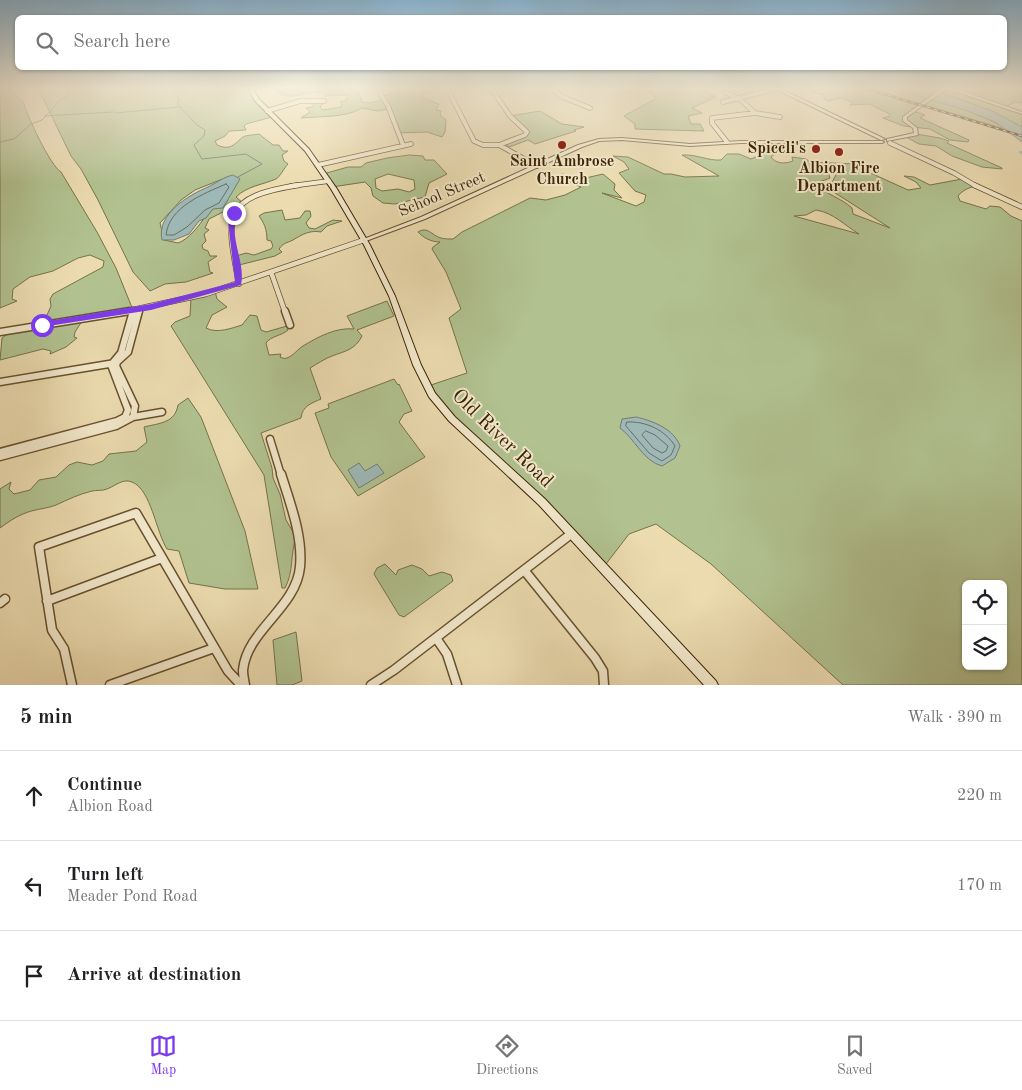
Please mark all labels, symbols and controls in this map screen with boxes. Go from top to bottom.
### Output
search box [15,15,1007,70]
icon: search [33,29,61,57]
text: Search here [73,33,170,52]
marker: Saint Ambrose Church [556,139,568,151]
place label: Spiccli's [747,141,806,157]
marker: Spiccli's [810,143,822,155]
marker: Albion Fire Department [833,146,845,158]
place label: Saint Ambrose Church [510,154,614,188]
place label: Albion Fire Department [797,161,882,195]
street label: School Street [396,169,488,220]
route end [223,202,246,225]
route start [31,314,54,337]
street label: Old River Road [447,386,557,492]
map controls [962,580,1007,670]
button: locate [962,580,1007,625]
button: layers [962,625,1007,670]
text: 5 min [20,707,73,728]
text: Walk · 390 m [907,710,1002,726]
text: Continue [67,776,142,795]
icon: ahead [20,782,48,810]
text: 220 m [957,788,1002,804]
text: Albion Road [67,799,153,815]
text: Turn left [67,866,144,885]
icon: left [20,872,48,900]
text: 170 m [957,878,1002,894]
text: Meader Pond Road [67,889,198,905]
icon: arrive [20,962,48,990]
text: Arrive at destination [67,966,241,985]
tab: Map [149,1032,177,1079]
tab: Directions [476,1032,538,1079]
tab: Saved [837,1032,873,1079]

